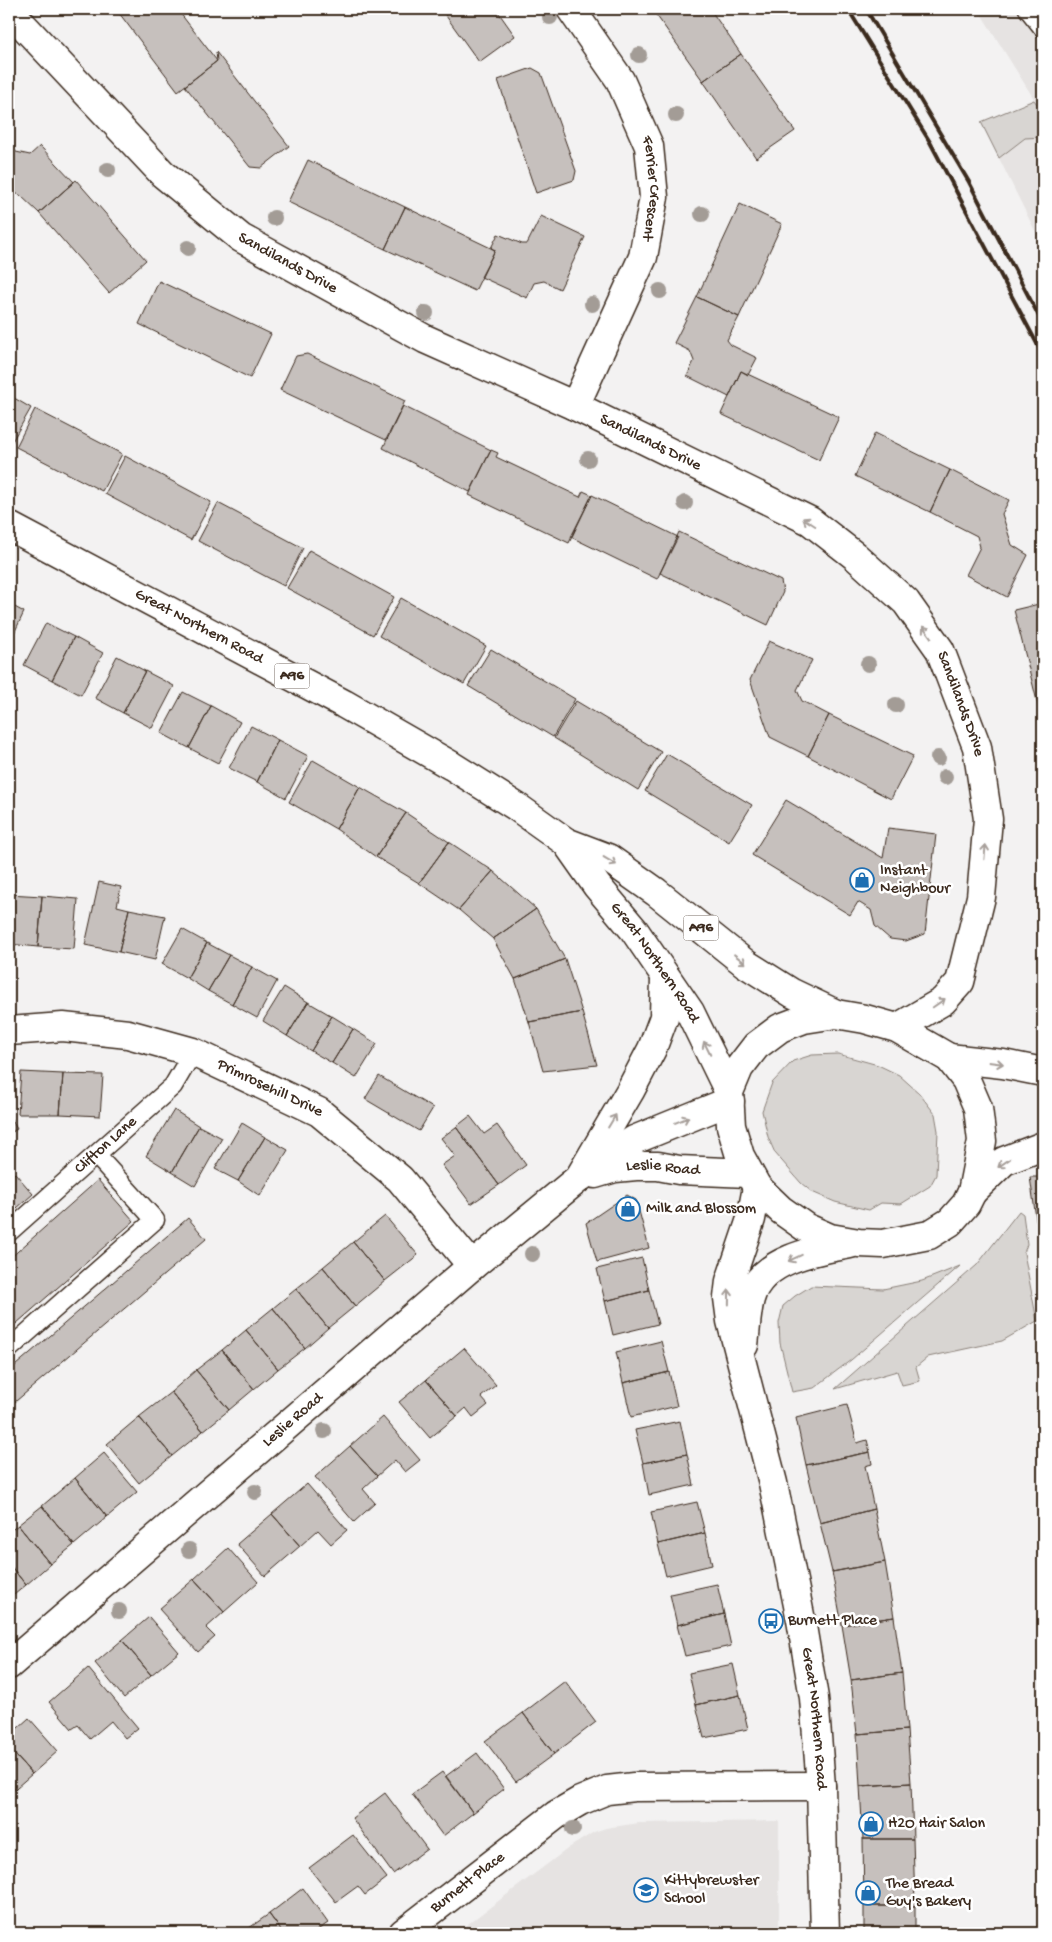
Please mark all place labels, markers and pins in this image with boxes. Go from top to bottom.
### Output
place label: Instant Neighbour [880,862,951,899]
shop icon: Instant Neighbour [849,867,875,893]
shop icon: Milk and Blossom [615,1196,641,1222]
place label: Milk and Blossom [646,1200,757,1219]
bus stop icon: Burnett Place [758,1608,784,1634]
place label: Burnett Place [787,1612,878,1631]
shop icon: H2O Hair Salon [858,1811,884,1837]
place label: H2O Hair Salon [888,1815,985,1834]
place label: Kittybrewster School [664,1872,760,1909]
place label: The Bread Guy's Bakery [885,1875,971,1912]
school or university icon: Kittybrewster School [633,1877,659,1903]
shop icon: The Bread Guy's Bakery [855,1880,881,1906]

